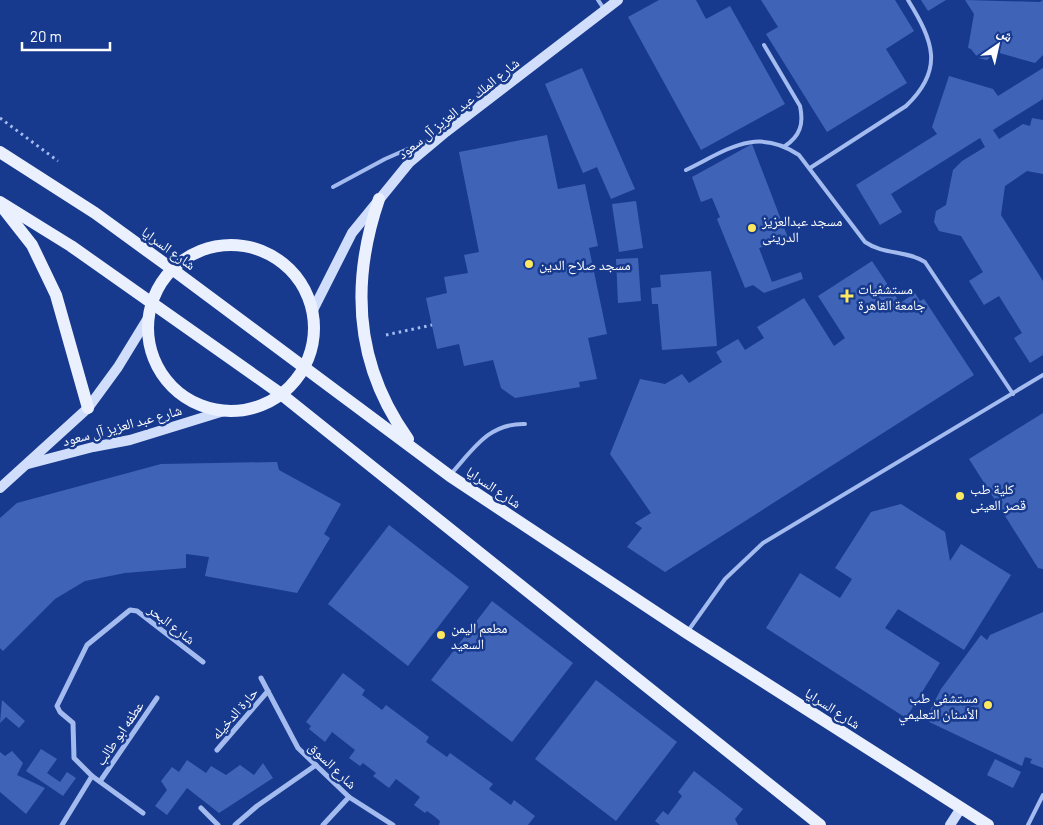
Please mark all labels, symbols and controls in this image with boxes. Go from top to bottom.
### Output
scale bar [22,20,110,52]
north arrow [973,20,1023,70]
text: ش [994,23,1017,46]
text: 20 m [30,27,62,45]
street label: شارع الملك عبد العزيز آل سعود [394,54,523,164]
place label: مسجد عبدالعزيز الدرينى [761,212,842,246]
marker: مسجد عبدالعزيز الدرينى [746,222,758,234]
street label: شارع السرايا [138,223,199,275]
place label: مسجد صلاح الدين [539,256,631,275]
marker: مسجد صلاح الدين [523,258,535,270]
place label: مستشفيات جامعة القاهرة [858,280,926,314]
marker: مستشفيات جامعة القاهرة [840,289,854,303]
street label: شارع عبد العزيز آل سعود [60,401,184,451]
street label: شارع السرايا [462,463,525,513]
place label: كلية طب قصر العينى [970,480,1026,514]
marker: كلية طب قصر العينى [954,490,966,502]
street label: شارع البحر [143,600,199,649]
place label: مطعم اليمن السعيد [451,619,508,652]
marker: مطعم اليمن السعيد [435,629,447,641]
street label: حارة الدخيله [207,684,262,743]
street label: شارع السرايا [801,684,864,734]
place label: مستشفى طب الأسنان التعليمي [899,689,978,725]
street label: عطفه ابو طالب [91,698,148,769]
marker: مستشفى طب الأسنان التعليمي [982,699,994,711]
street label: شارع السوق [304,738,361,794]

